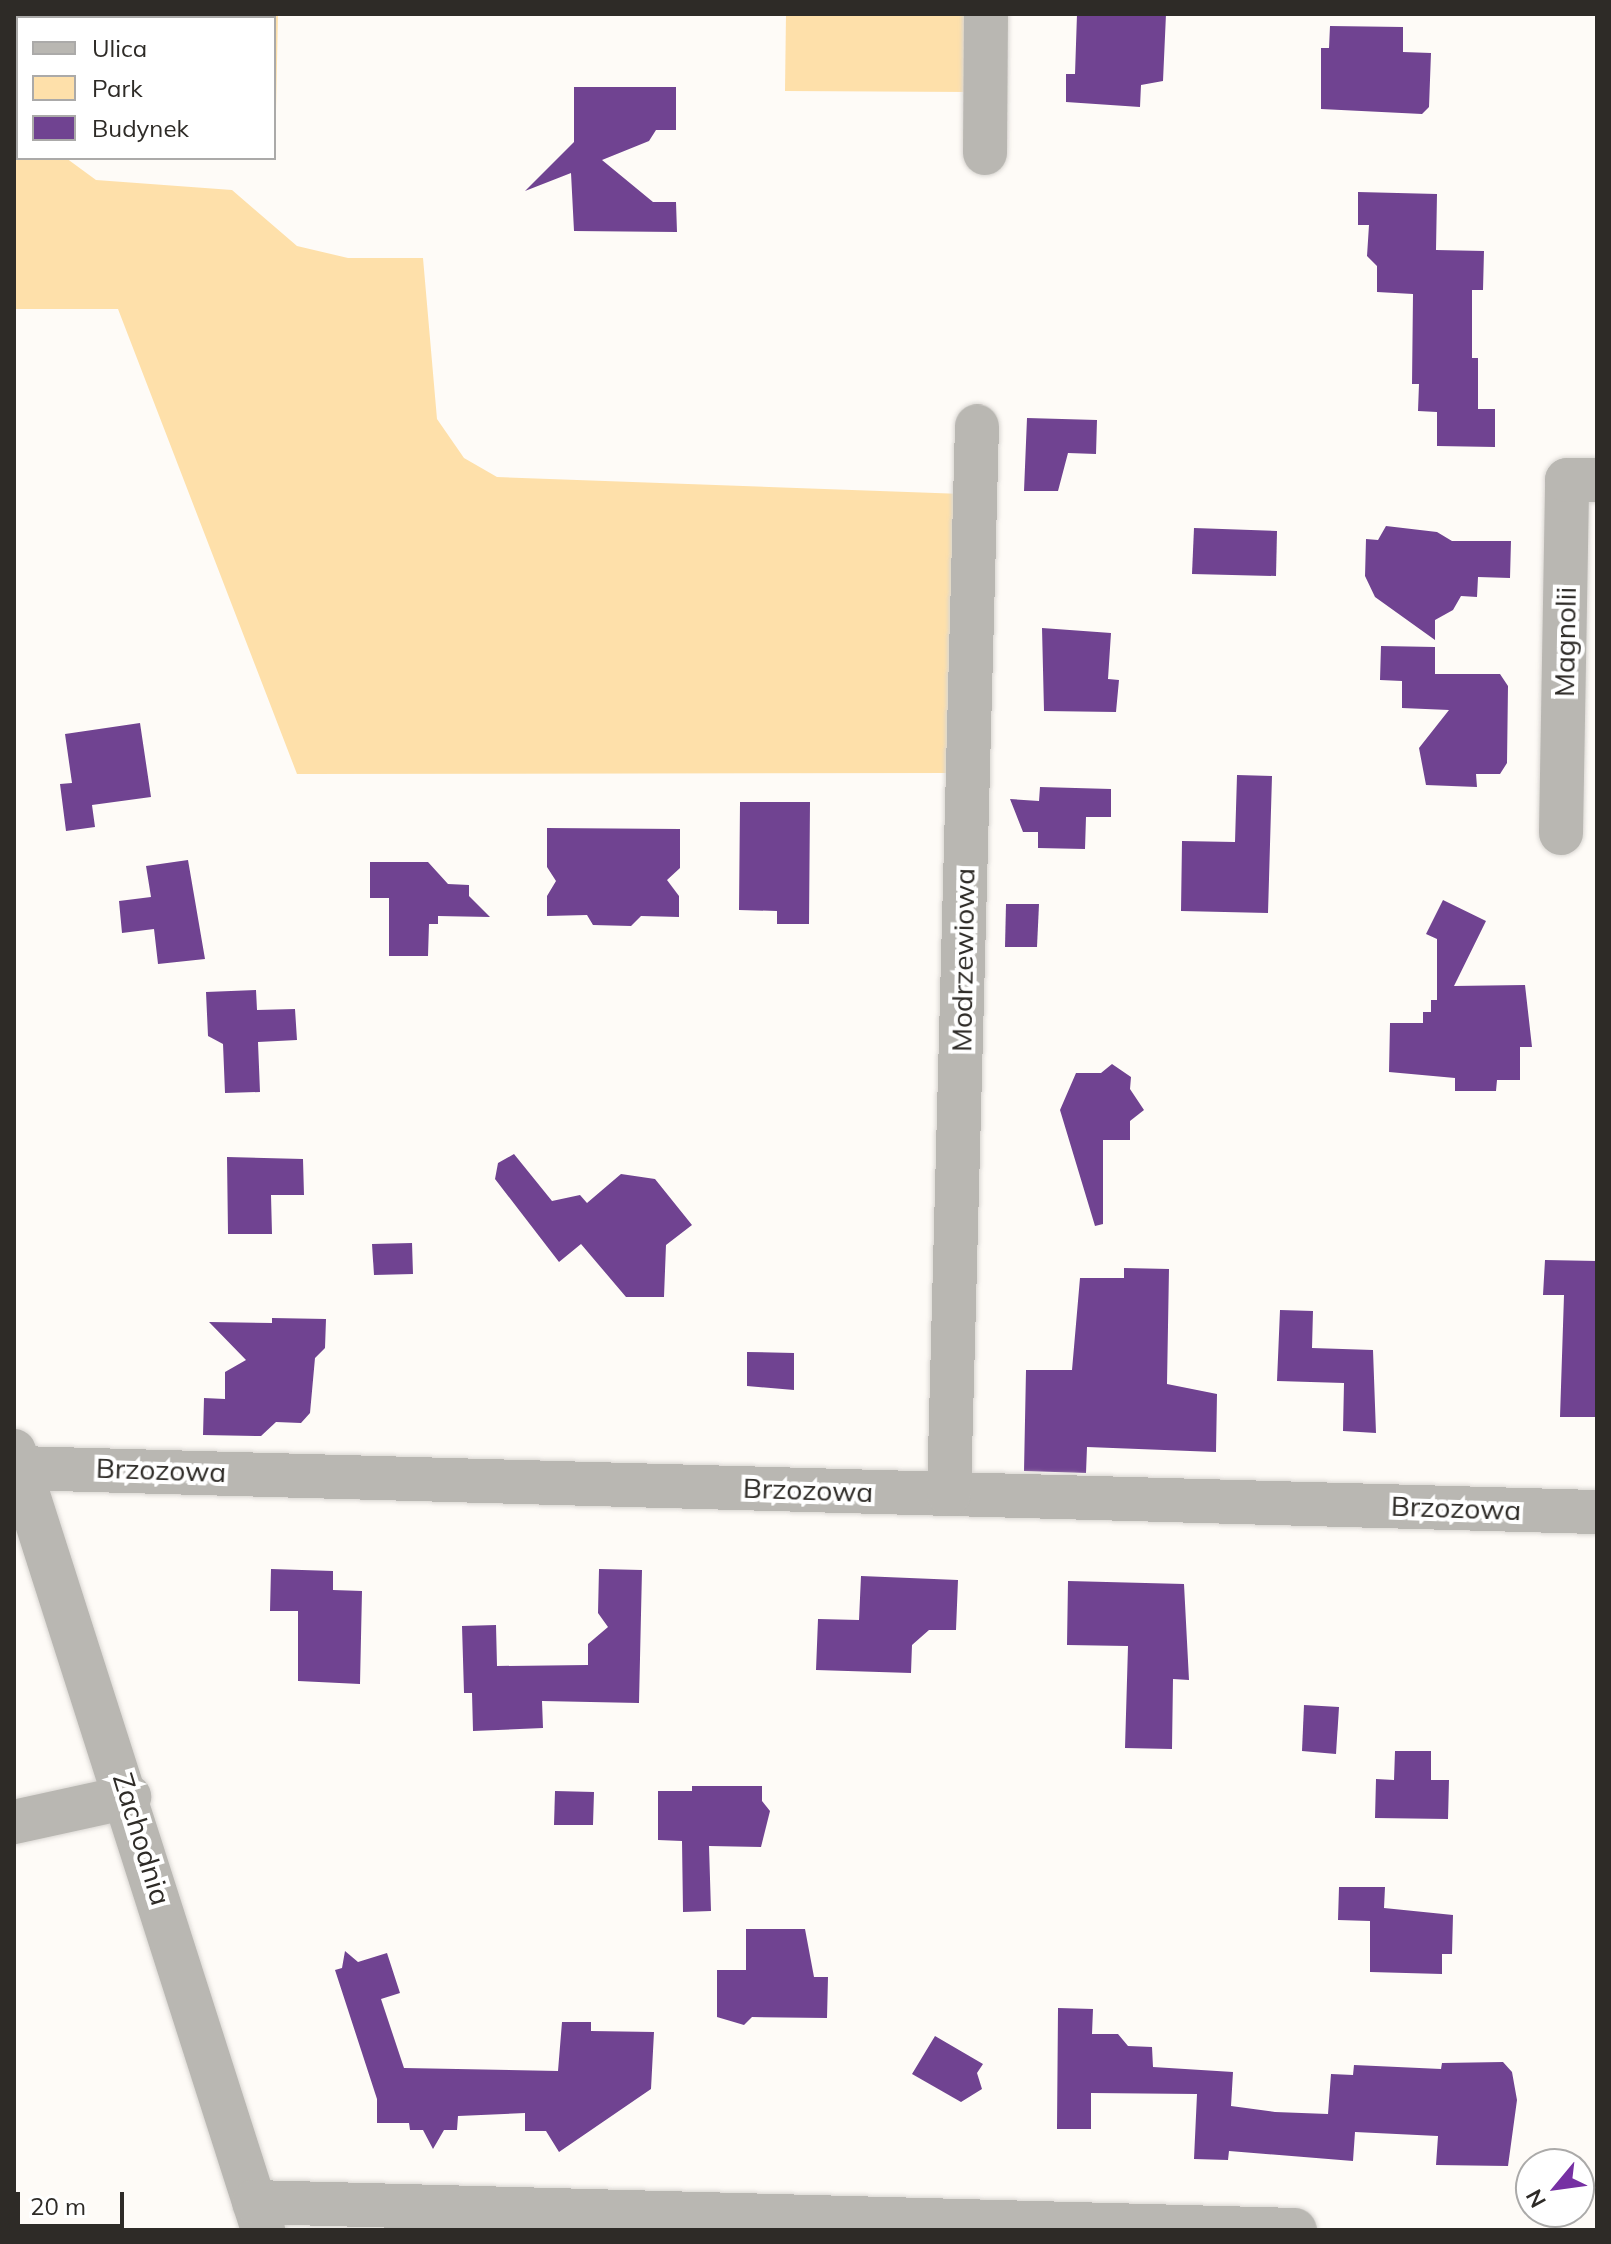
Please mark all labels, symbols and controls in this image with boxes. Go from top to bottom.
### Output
legend [16,16,276,160]
text: Ulica [92,33,147,63]
text: Park [92,73,143,103]
text: Budynek [92,113,189,143]
street label: Magnolii [1547,587,1583,697]
street label: Modrzewiowa [945,868,981,1052]
street label: Brzozowa [95,1451,227,1489]
street label: Brzozowa [742,1471,874,1509]
street label: Brzozowa [1390,1489,1522,1527]
street label: Zachodnia [106,1769,178,1909]
north arrow [1515,2148,1595,2228]
scale bar [20,2176,128,2226]
text: N [1519,2185,1552,2213]
text: 20 m [30,2191,86,2221]

